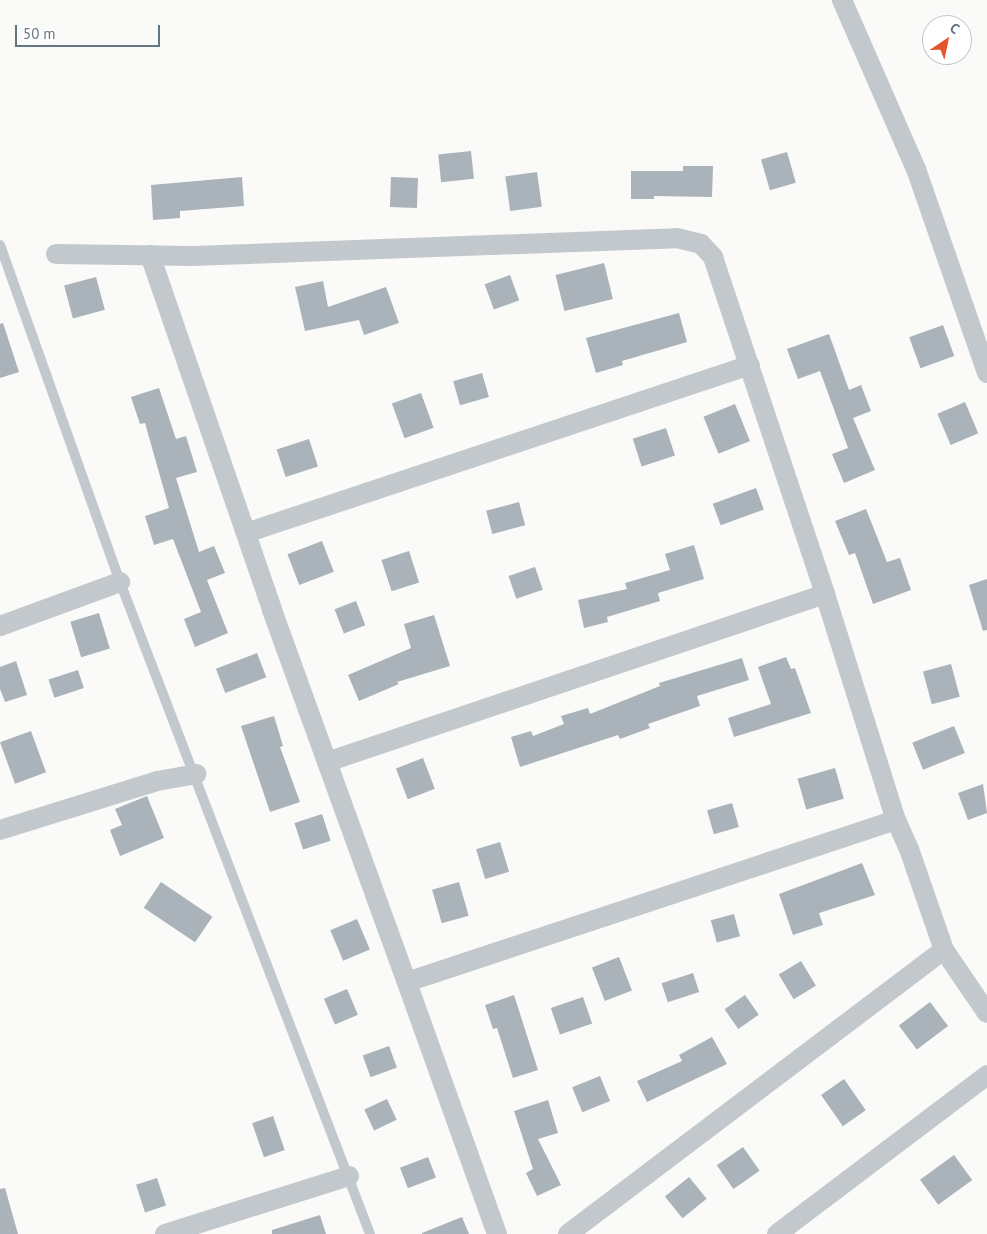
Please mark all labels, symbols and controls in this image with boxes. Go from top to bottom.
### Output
scale bar [18,15,162,47]
north arrow [922,15,972,65]
text: С [947,19,963,38]
text: 50 m [23,24,56,43]

